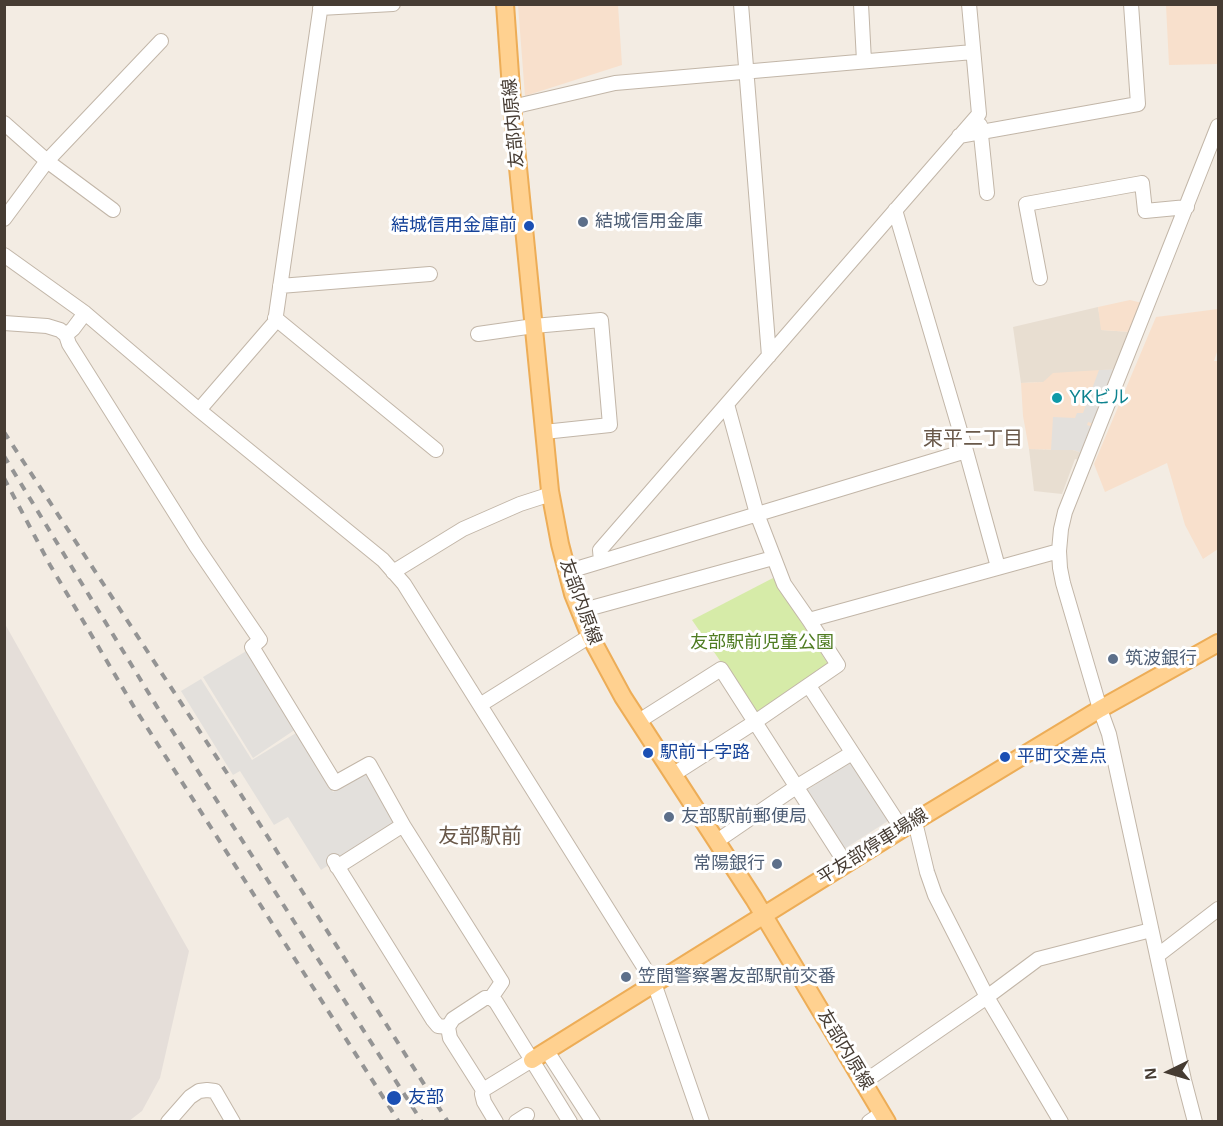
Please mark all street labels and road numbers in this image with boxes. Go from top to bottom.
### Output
street label: 友部内原線 [499,77,529,169]
street label: 友部内原線 [554,556,606,648]
street label: 平友部停車場線 [814,804,932,890]
street label: 友部内原線 [813,1006,877,1094]

